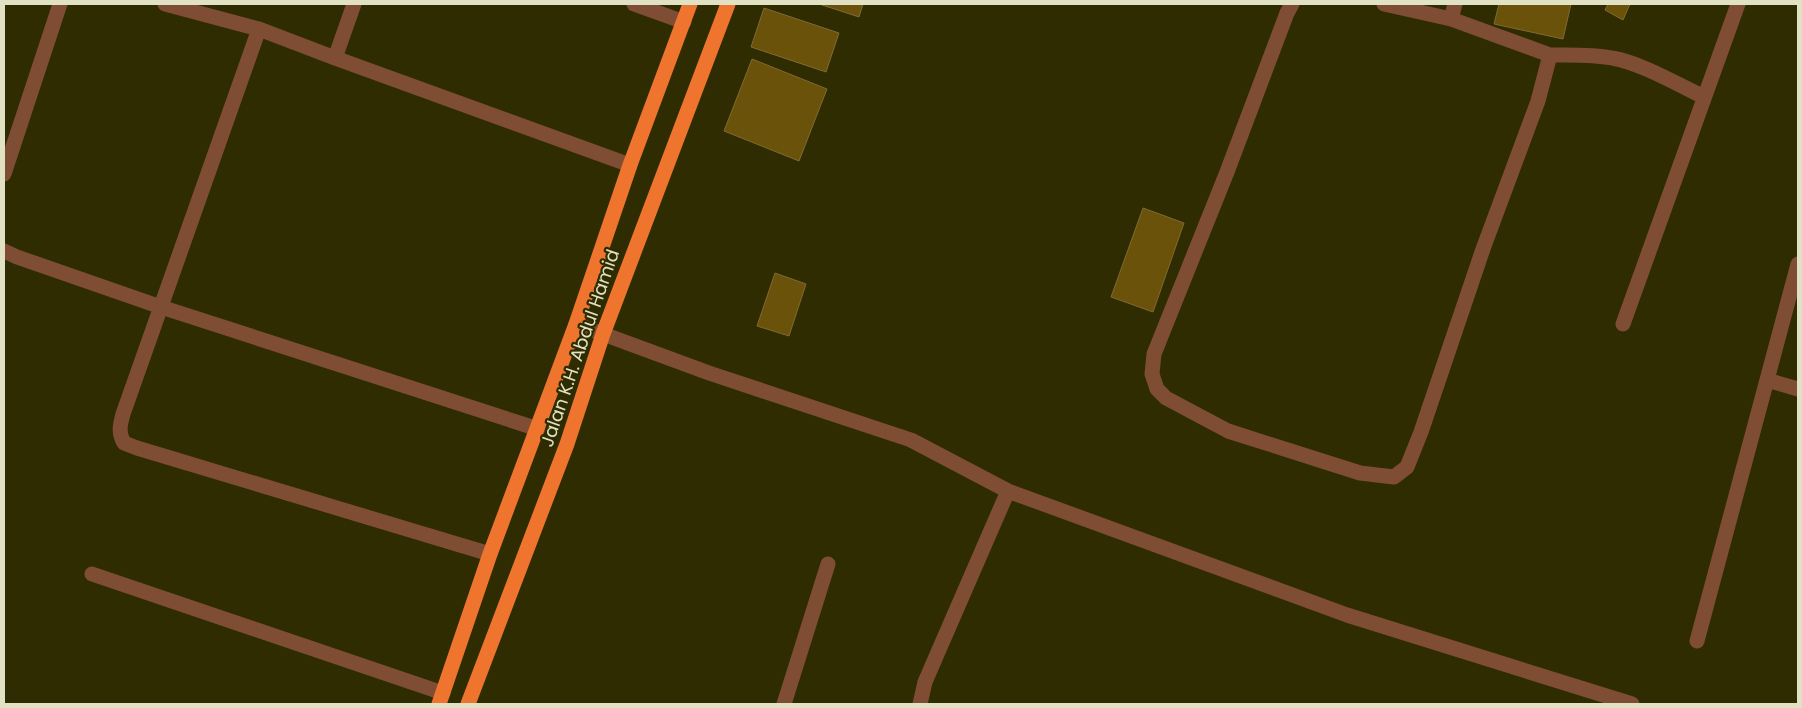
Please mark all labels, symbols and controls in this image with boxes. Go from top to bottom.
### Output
street label: Jalan K.H. Abdul Hamid [534,246,625,450]

